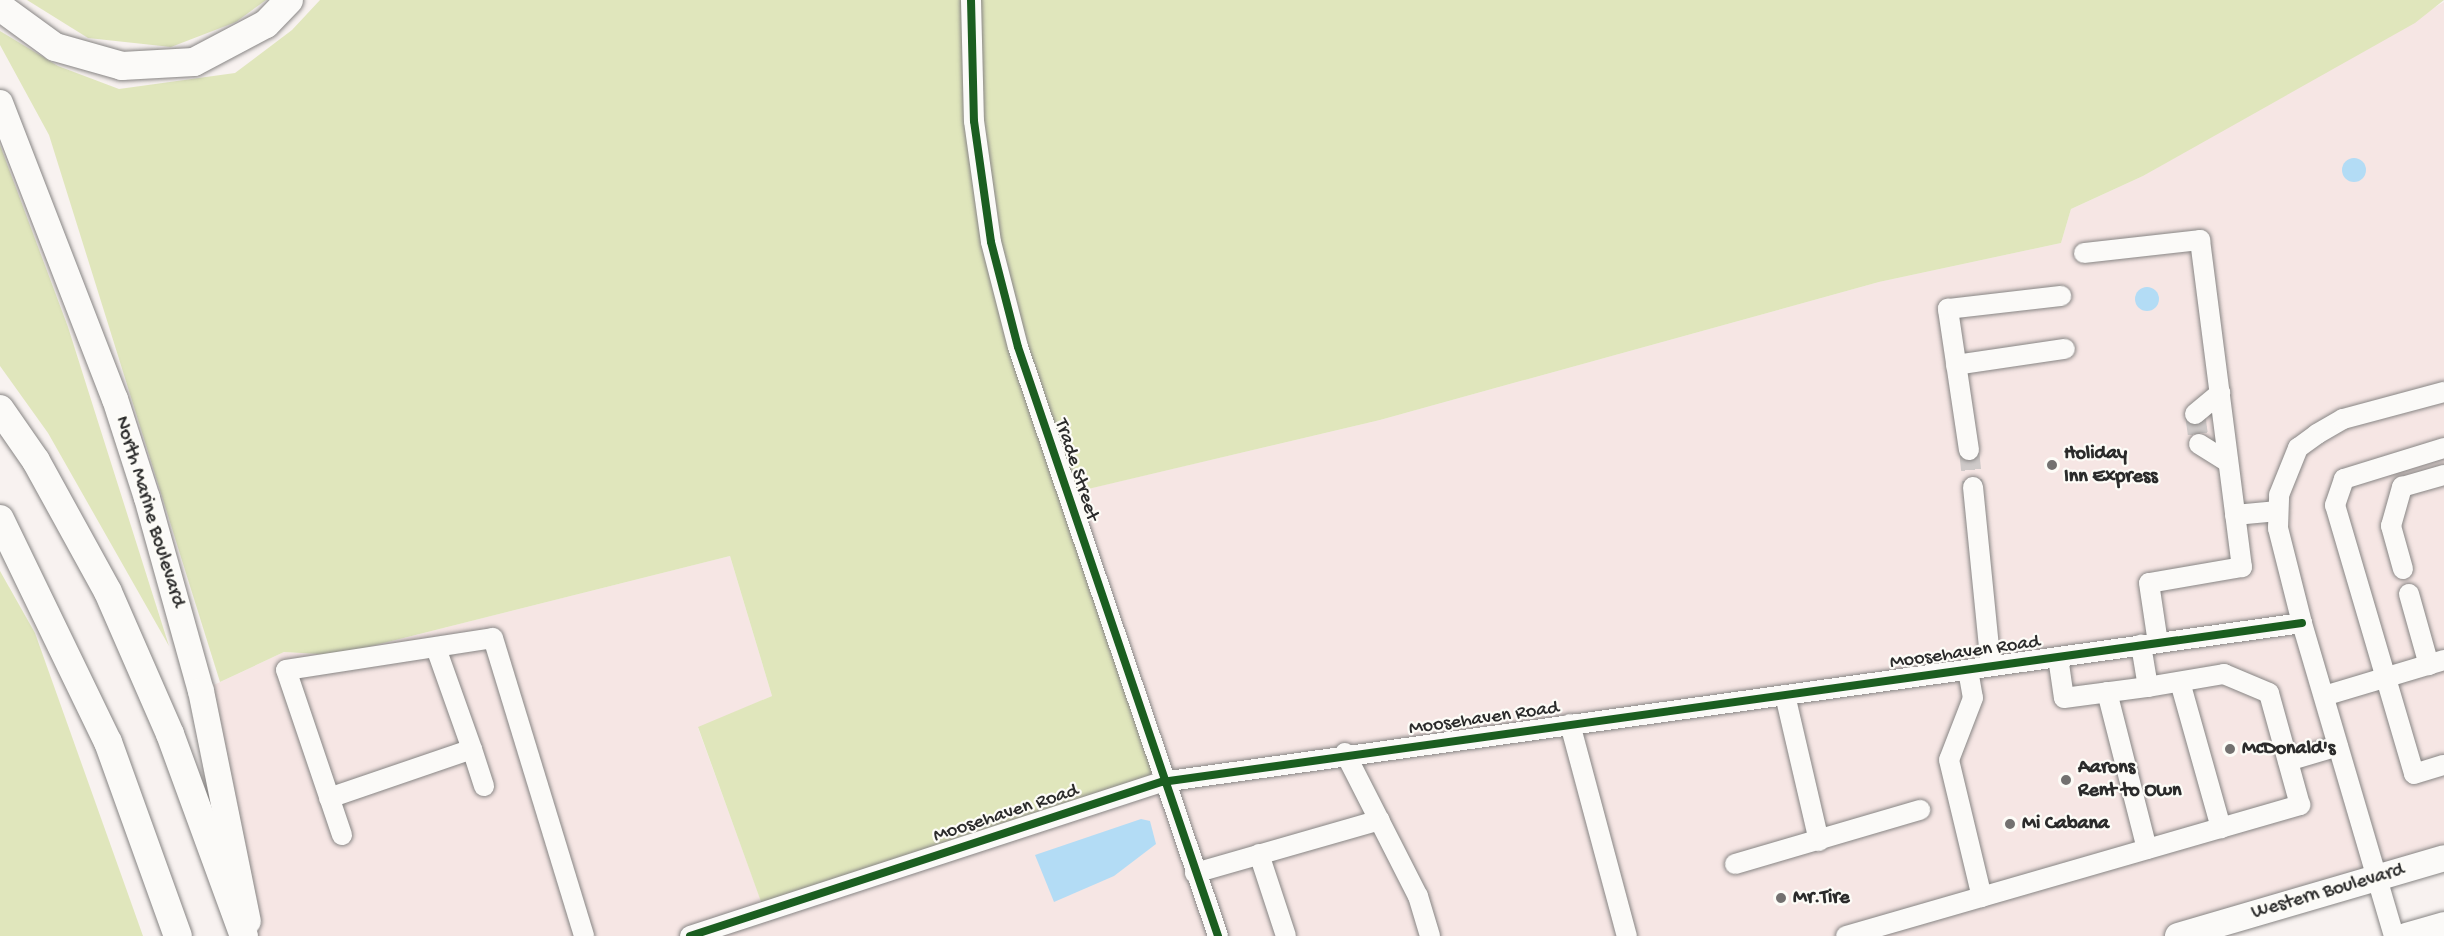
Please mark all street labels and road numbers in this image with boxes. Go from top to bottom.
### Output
street label: North Marine Boulevard [108,414,190,610]
street label: Trade Street [1048,416,1104,524]
street label: Moosehaven Road [1888,631,2042,675]
street label: Moosehaven Road [1407,697,1561,741]
street label: Moosehaven Road [930,779,1082,849]
street label: Western Boulevard [2249,859,2407,925]

